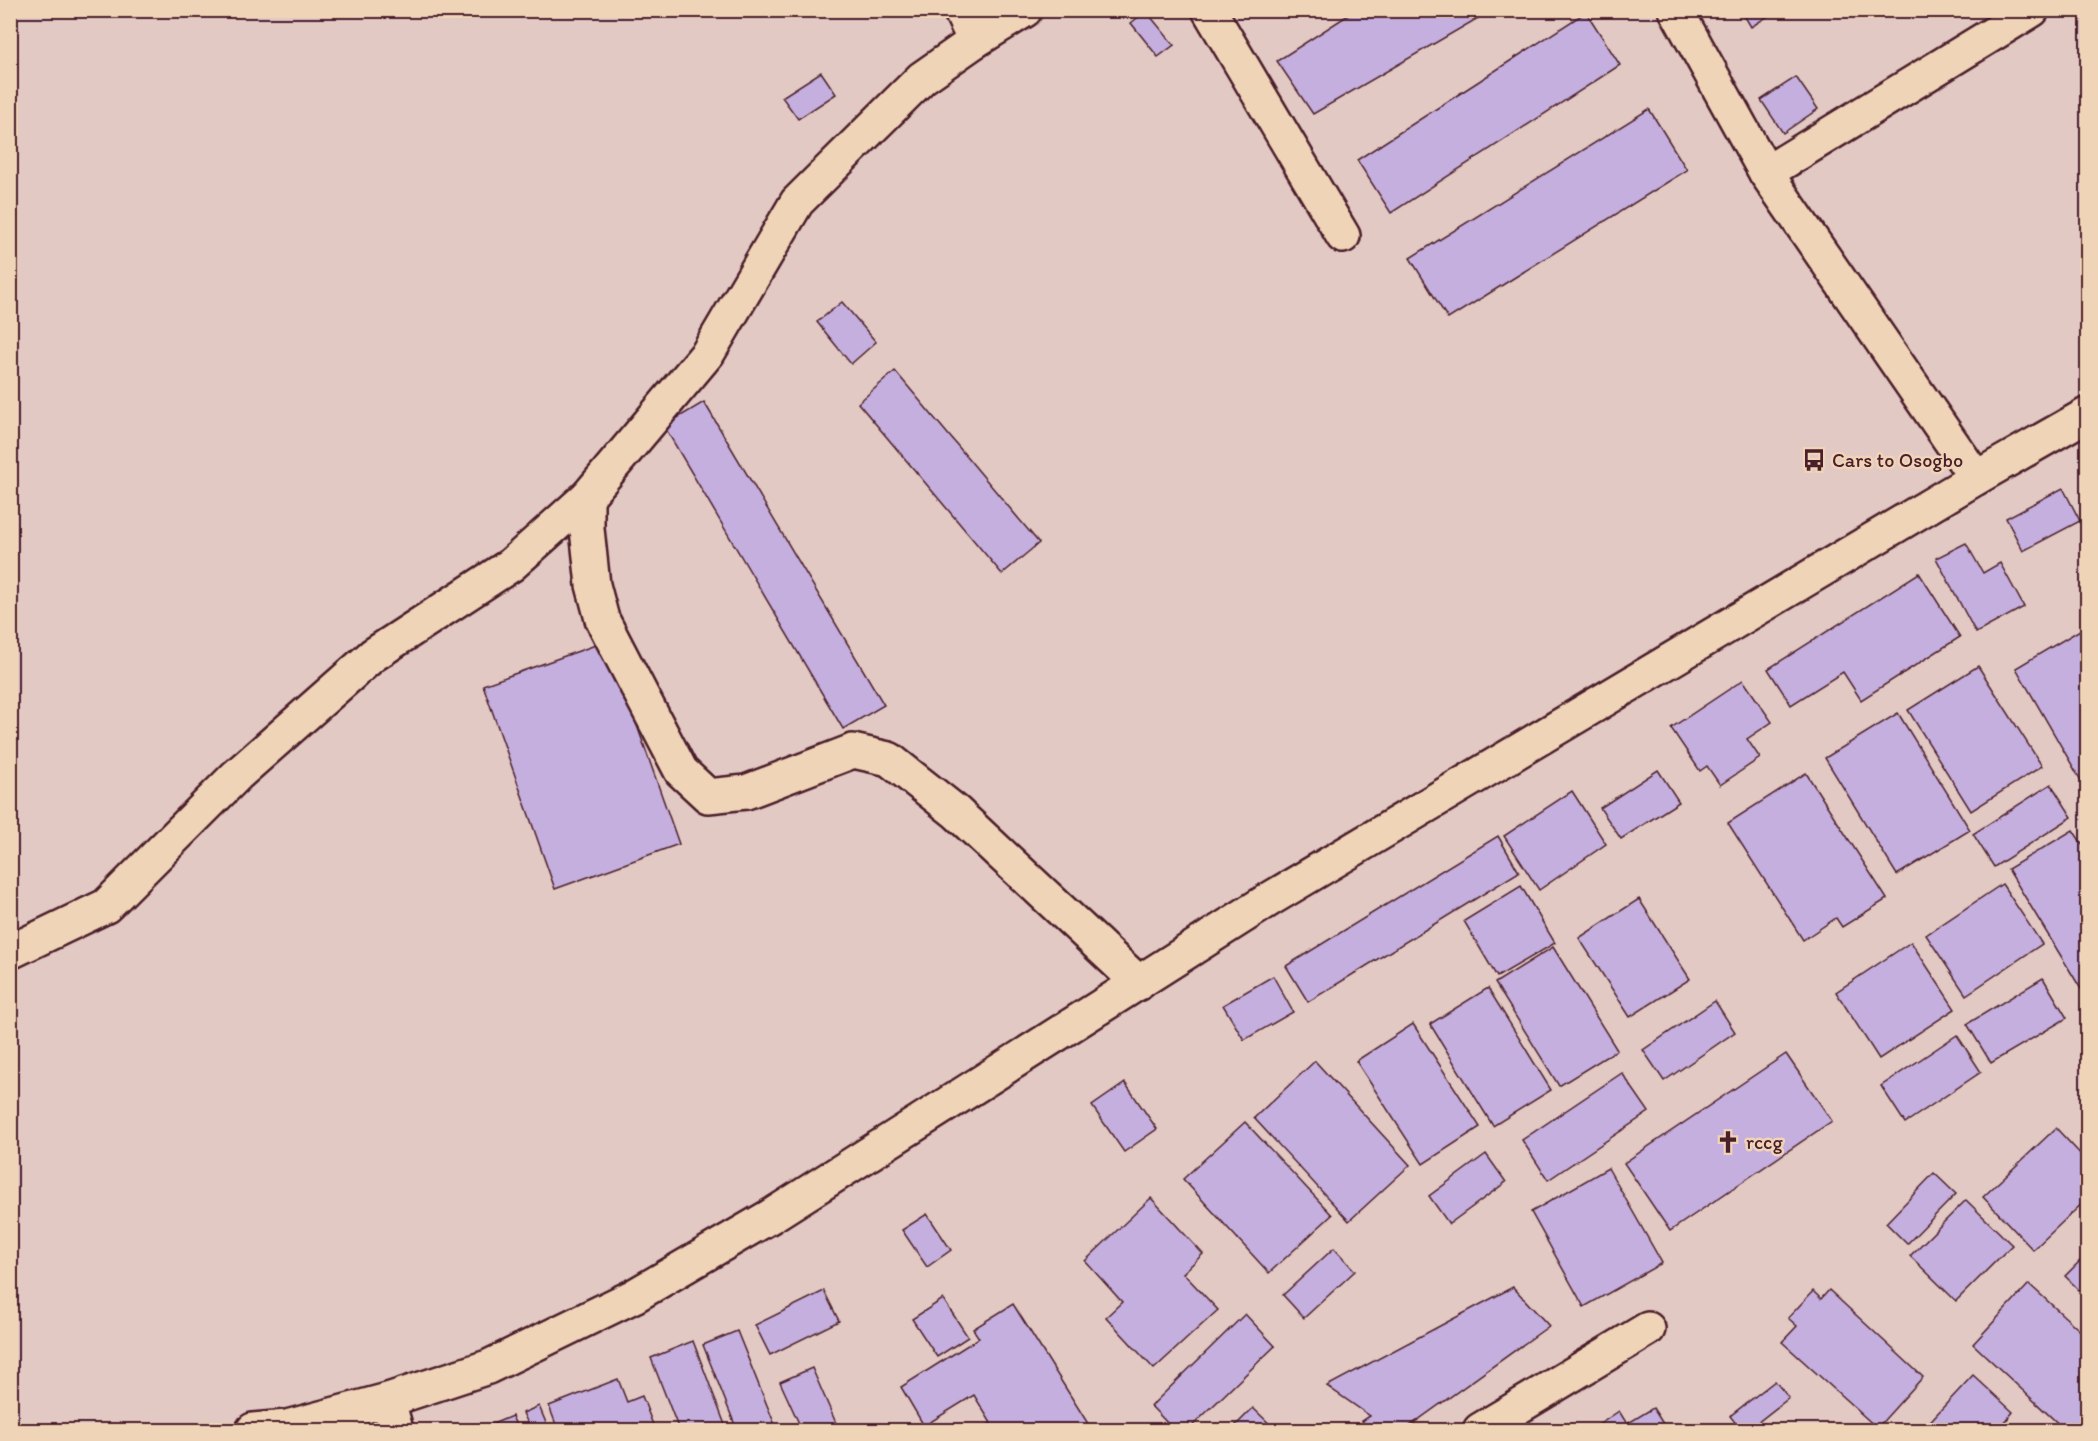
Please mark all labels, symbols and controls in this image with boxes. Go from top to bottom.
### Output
bus stop icon: Cars to Osogbo [1801,447,1827,473]
place label: Cars to Osogbo [1832,448,1963,472]
church icon: rccg [1715,1129,1741,1155]
place label: rccg [1746,1130,1783,1154]

